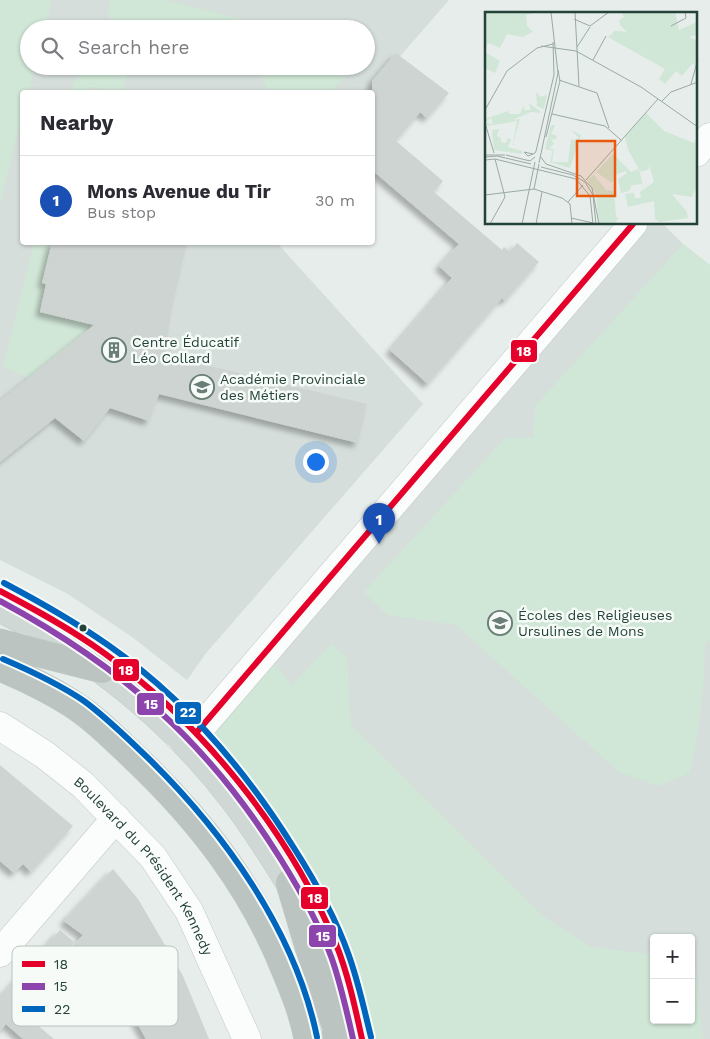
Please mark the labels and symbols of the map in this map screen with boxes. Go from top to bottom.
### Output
inset map [485,12,698,225]
place label: Centre Éducatif Léo Collard [132,334,240,366]
building icon: Centre Éducatif Léo Collard [101,337,127,363]
line badge: 18 [510,339,538,363]
text: 18 [517,343,532,359]
place label: Académie Provinciale des Métiers [220,371,366,403]
school or university icon: Académie Provinciale des Métiers [189,374,215,400]
your location [303,449,329,475]
pin: 1 [363,503,395,544]
place label: Écoles des Religieuses Ursulines de Mons [518,607,672,639]
school or university icon: Écoles des Religieuses Ursulines de Mons [487,610,513,636]
unlabelled marker [78,623,88,633]
line badge: 18 [112,658,140,682]
text: 18 [119,662,134,678]
line badge: 15 [136,692,165,716]
text: 15 [144,696,158,712]
line badge: 22 [174,701,202,725]
text: 22 [180,704,196,720]
street label: Boulevard du Président Kennedy [71,773,216,959]
line badge: 18 [300,886,329,910]
text: 18 [308,890,323,906]
line badge: 15 [308,924,337,948]
text: 15 [316,928,330,944]
legend [12,946,178,1026]
text: 18 [54,956,68,972]
text: 15 [54,978,68,994]
text: 22 [54,1001,70,1017]

